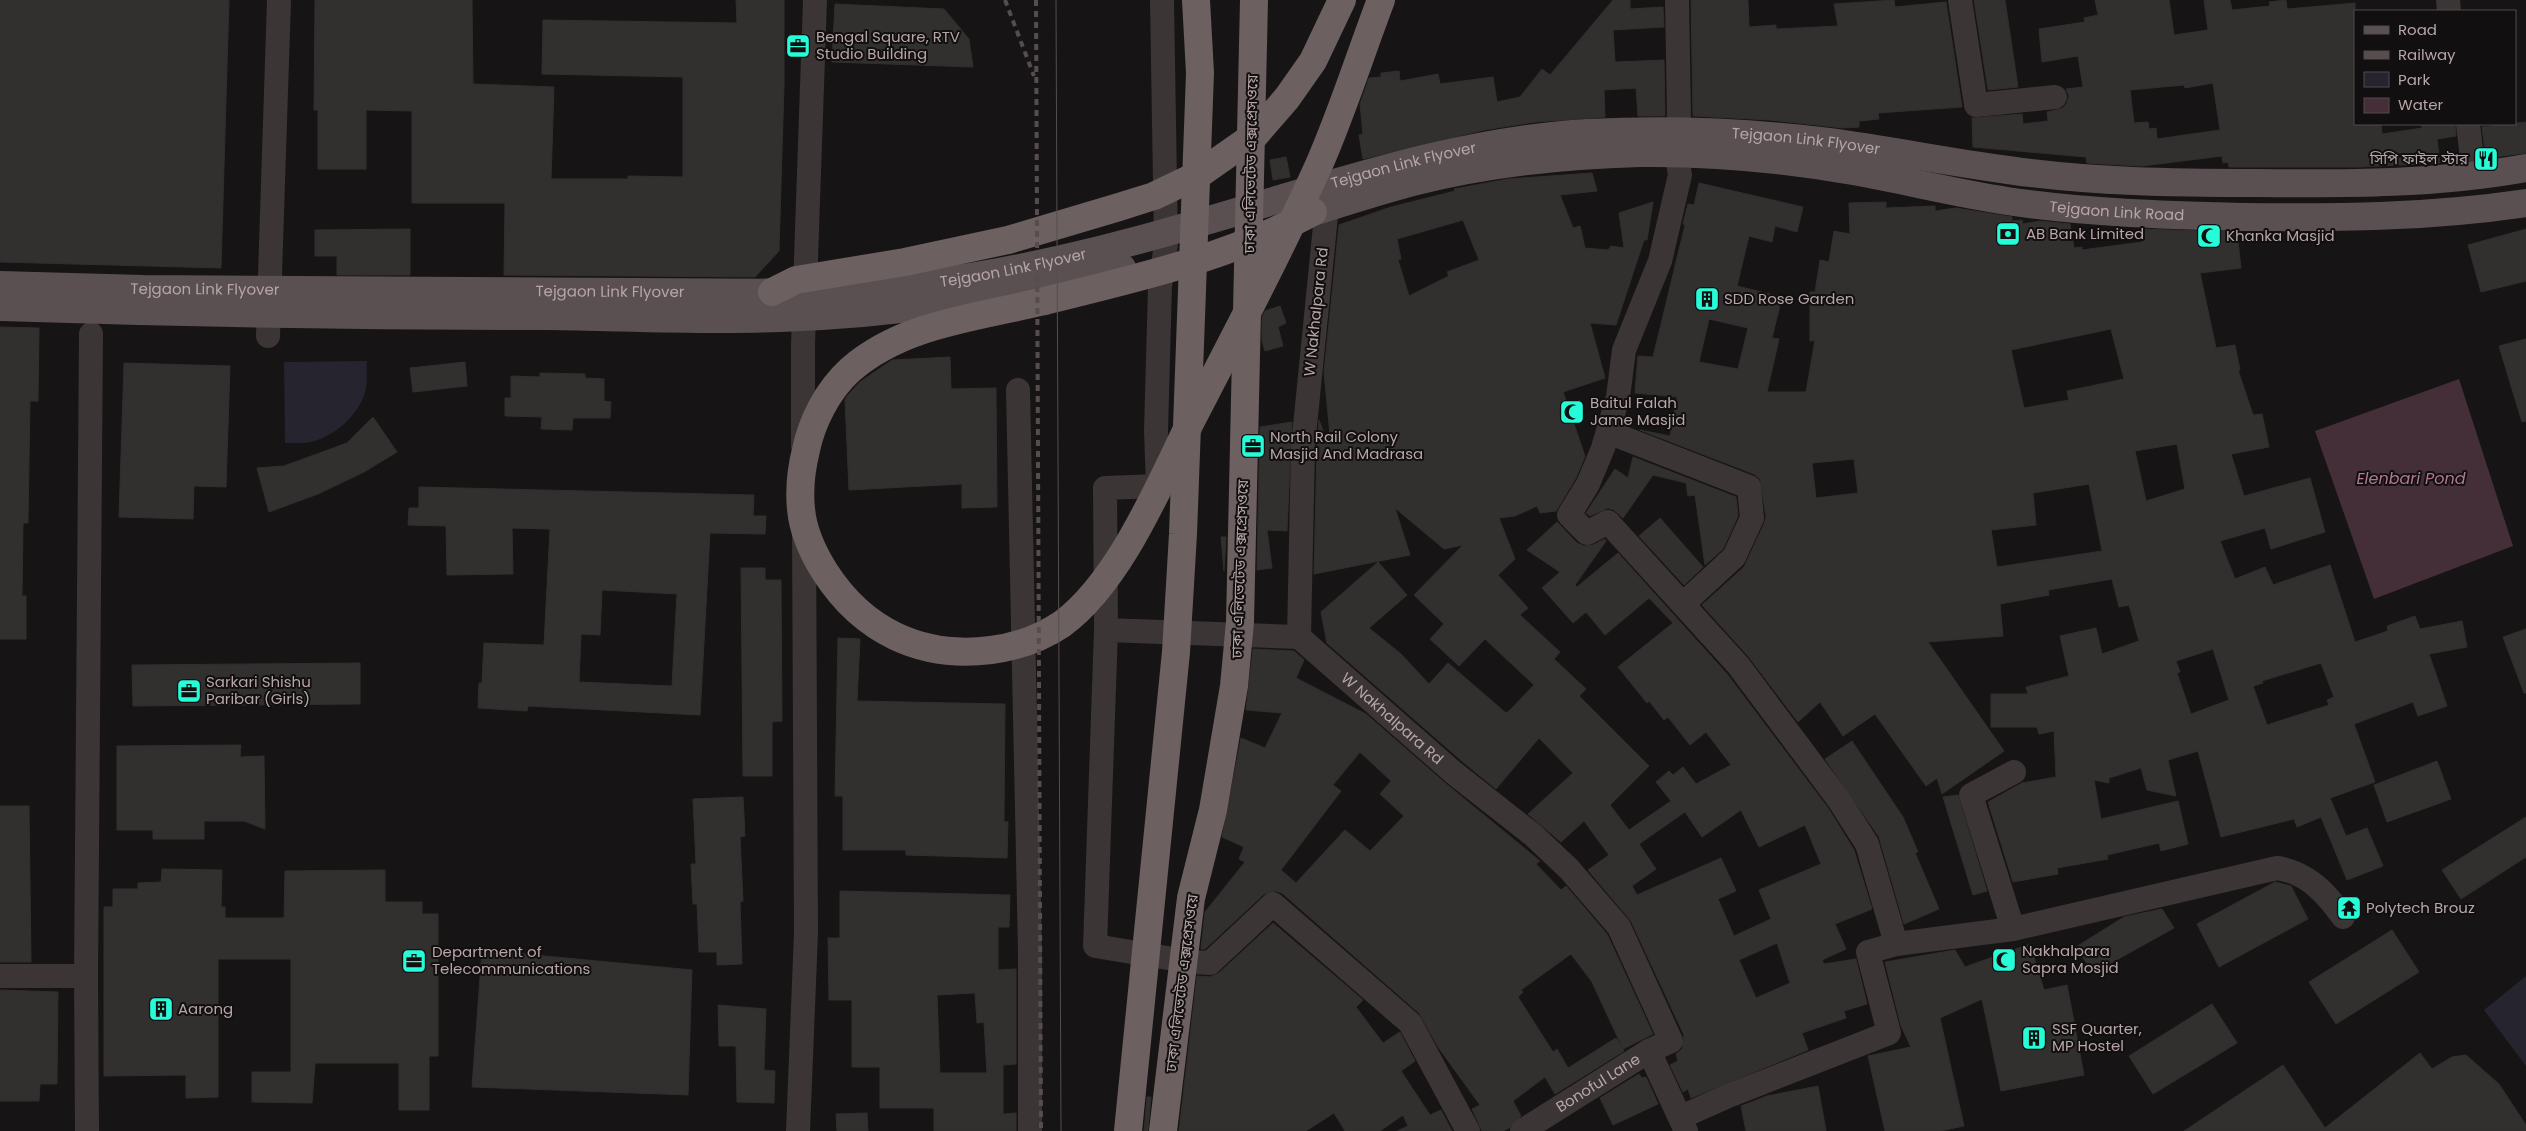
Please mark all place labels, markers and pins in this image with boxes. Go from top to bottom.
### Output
place label: Bengal Square, RTV Studio Building [816,26,960,64]
office icon: Bengal Square, RTV Studio Building [785,33,811,59]
restaurant icon: সিপি ফাইল স্টার [2473,146,2499,172]
place label: সিপি ফাইল স্টার [2369,148,2469,169]
bank icon: AB Bank Limited [1995,221,2021,247]
place label: AB Bank Limited [2026,223,2144,244]
mosque icon: Khanka Masjid [2196,223,2222,249]
place label: Khanka Masjid [2226,225,2335,246]
building icon: SDD Rose Garden [1694,286,1720,312]
place label: SDD Rose Garden [1724,288,1854,309]
place label: Baitul Falah Jame Masjid [1590,392,1685,430]
mosque icon: Baitul Falah Jame Masjid [1559,399,1585,425]
place label: North Rail Colony Masjid And Madrasa [1270,426,1423,464]
office icon: North Rail Colony Masjid And Madrasa [1240,433,1266,459]
place label: Sarkari Shishu Paribar (Girls) [206,671,311,709]
office icon: Sarkari Shishu Paribar (Girls) [176,678,202,704]
temple icon: Polytech Brouz [2336,895,2362,921]
place label: Polytech Brouz [2366,897,2475,918]
place label: Nakhalpara Sapra Mosjid [2022,940,2119,978]
place label: Department of Telecommunications [432,941,590,979]
mosque icon: Nakhalpara Sapra Mosjid [1991,947,2017,973]
office icon: Department of Telecommunications [401,948,427,974]
building icon: Aarong [148,996,174,1022]
place label: Aarong [178,998,233,1019]
place label: SSF Quarter, MP Hostel [2052,1018,2142,1056]
building icon: SSF Quarter, MP Hostel [2021,1025,2047,1051]

